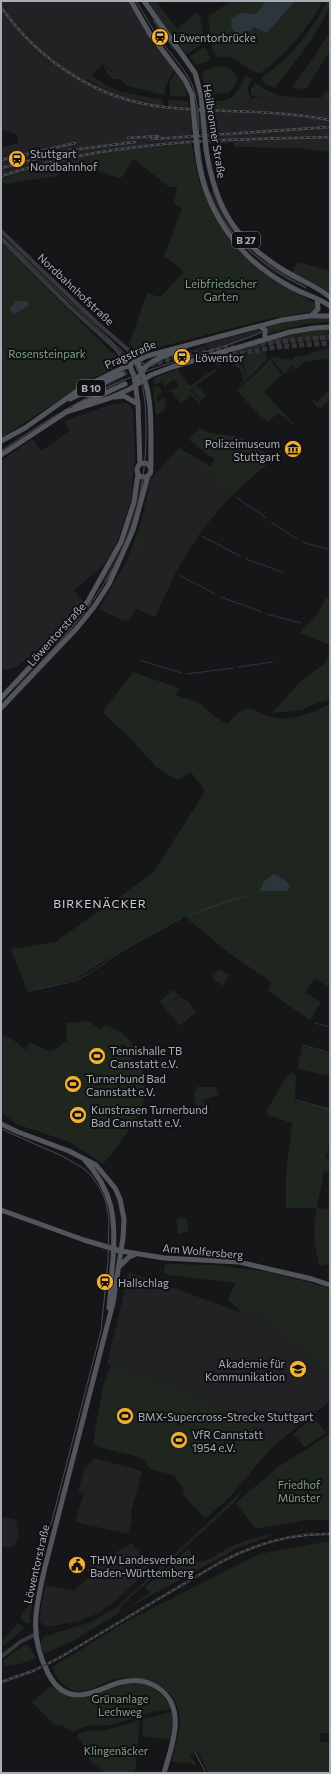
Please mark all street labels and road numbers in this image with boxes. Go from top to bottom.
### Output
street label: Heilbronner Straße [201,83,229,179]
road number: B 27 [232,232,260,248]
street label: Nordbahnhofstraße [35,250,117,328]
street label: Pragstraße [102,337,158,371]
road number: B 10 [77,380,105,396]
street label: Löwentorstraße [24,600,88,668]
street label: Am Wolfersberg [162,1241,244,1261]
street label: Löwentorstraße [21,1523,51,1605]

